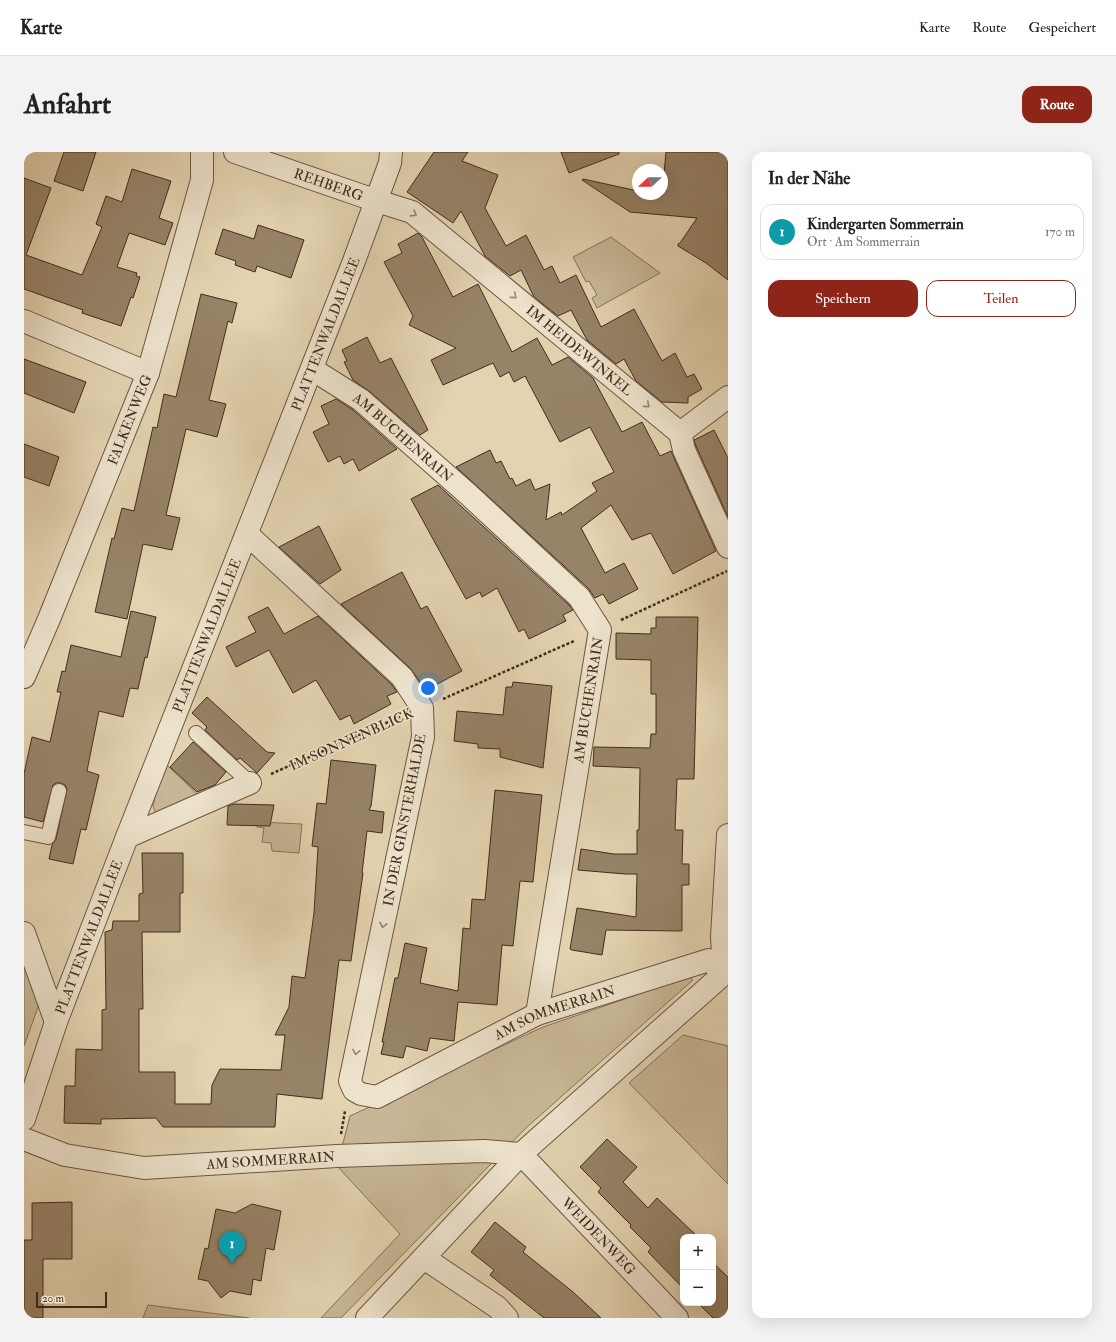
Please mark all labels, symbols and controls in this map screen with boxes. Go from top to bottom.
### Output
text: Karte [20,16,62,40]
text: Karte [919,19,950,36]
text: Route [972,19,1006,36]
text: Gespeichert [1028,19,1096,36]
button: Route [1022,86,1092,123]
text: Anfahrt [24,87,111,122]
north arrow [632,164,668,200]
street label: REHBERG [291,165,366,205]
text: In der Nähe [768,168,850,189]
one-way arrow [409,209,416,216]
text: Kindergarten Sommerrain [807,215,964,234]
text: 1 [780,224,784,240]
text: 170 m [1045,224,1075,240]
text: Ort · Am Sommerrain [807,234,920,250]
street label: PLATTENWALDALLEE [288,255,364,414]
button: Speichern [768,280,918,317]
button: Teilen [926,280,1076,317]
one-way arrow [510,291,517,298]
street label: IM HEIDEWINKEL [522,302,636,399]
street label: FALKENWEG [104,372,156,468]
street label: AM BUCHENRAIN [349,389,457,486]
one-way arrow [642,401,649,408]
street label: PLATTENWALDALLEE [169,556,245,715]
street label: AM BUCHENRAIN [570,635,607,765]
your location [418,678,438,698]
street label: IM SONNENBLICK [287,704,416,774]
street label: IN DER GINSTERHALDE [379,732,430,908]
street label: PLATTENWALDALLEE [52,858,126,1017]
one-way arrow [380,922,388,928]
street label: AM SOMMERRAIN [490,982,618,1044]
one-way arrow [353,1049,361,1055]
street label: AM SOMMERRAIN [205,1148,336,1173]
street label: WEIDENWEG [557,1193,639,1278]
pin: 1 [219,1231,245,1264]
map controls [680,1234,716,1306]
button: + [680,1234,716,1270]
button: − [680,1270,716,1306]
scale bar [36,1290,107,1309]
text: 20 m [42,1292,64,1305]

